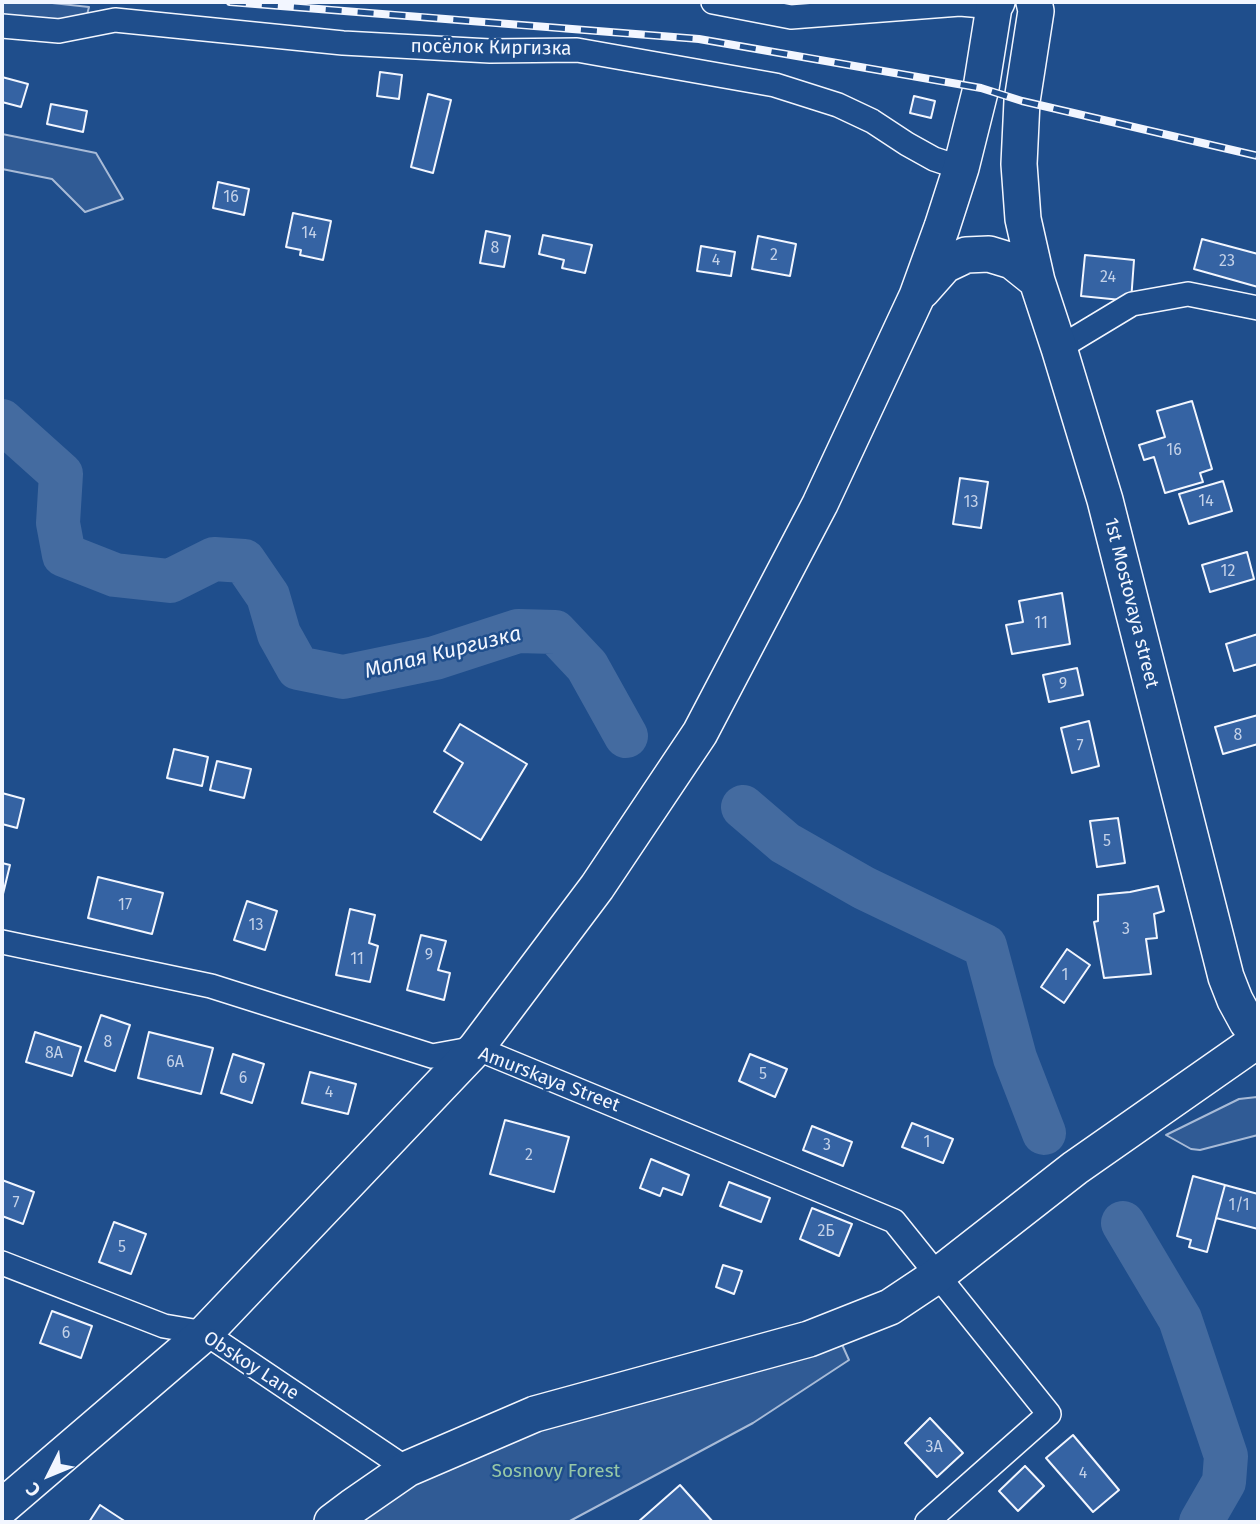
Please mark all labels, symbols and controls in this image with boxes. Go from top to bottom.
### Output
street label: посёлок Киргизка [410,35,572,61]
house number: 16 [223,188,239,208]
house number: 14 [301,224,317,244]
house number: 8 [491,239,499,259]
house number: 2 [770,246,778,266]
house number: 4 [712,251,720,271]
house number: 23 [1219,252,1235,272]
house number: 24 [1100,268,1116,288]
house number: 16 [1166,441,1182,461]
house number: 14 [1198,492,1214,512]
house number: 13 [964,493,978,513]
street label: 1st Mostovaya street [1099,515,1163,691]
house number: 12 [1221,562,1235,582]
house number: 11 [1034,614,1048,634]
water label: Малая Киргизка [362,621,524,685]
house number: 9 [1059,675,1067,695]
house number: 8 [1234,726,1242,746]
house number: 7 [1076,737,1084,757]
house number: 5 [1103,832,1111,852]
house number: 17 [118,896,132,916]
house number: 13 [249,916,263,936]
house number: 3 [1122,920,1130,940]
house number: 9 [425,946,433,966]
house number: 11 [350,950,364,970]
house number: 1 [1062,966,1068,986]
house number: 8 [104,1033,112,1053]
street label: Amurskaya Street [475,1043,623,1117]
house number: 8А [45,1044,63,1064]
house number: 6А [166,1053,184,1073]
house number: 5 [759,1065,767,1085]
house number: 6 [239,1069,247,1089]
house number: 4 [325,1083,333,1103]
house number: 1 [924,1133,930,1153]
house number: 3 [823,1136,831,1156]
house number: 2 [525,1146,533,1166]
house number: 7 [12,1194,20,1214]
house number: 1/1 [1228,1196,1250,1216]
house number: 2Б [817,1222,835,1242]
house number: 5 [118,1238,126,1258]
house number: 6 [62,1324,70,1344]
street label: Obskoy Lane [199,1327,303,1405]
house number: 3А [925,1438,943,1458]
north arrow [14,1440,84,1510]
park label: Sosnovy Forest [492,1461,620,1483]
house number: 4 [1079,1464,1087,1484]
text: С [21,1478,45,1502]

